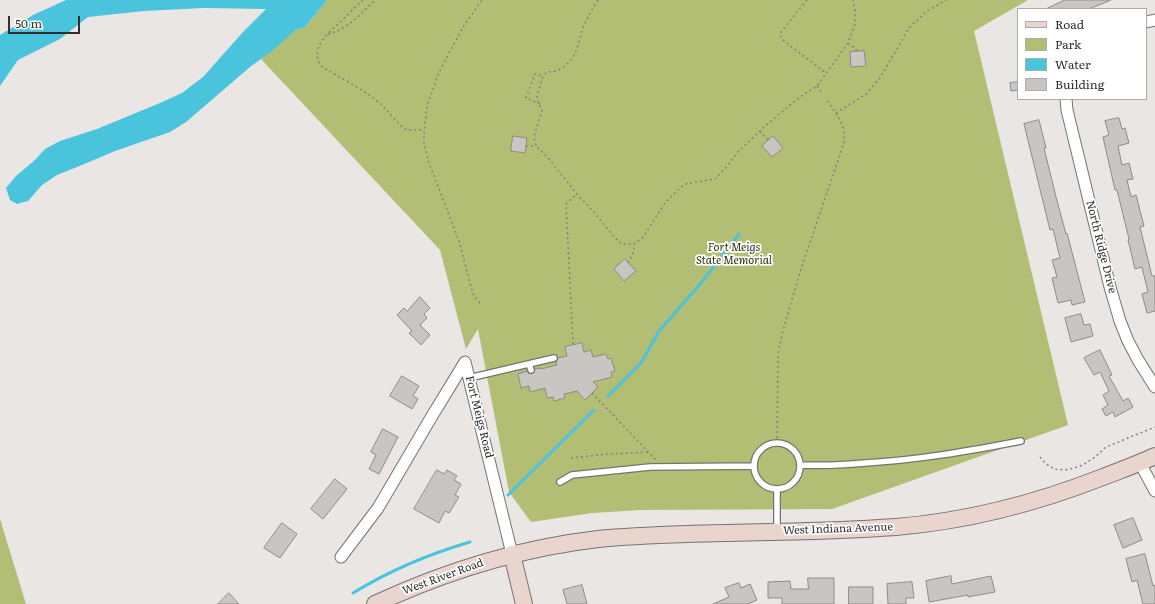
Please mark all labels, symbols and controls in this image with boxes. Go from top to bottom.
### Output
scale bar [10,8,82,34]
legend [1017,8,1147,100]
text: 50 m [15,14,42,32]
text: Road [1055,15,1084,33]
text: Park [1055,35,1081,53]
text: Water [1055,55,1091,73]
text: Building [1055,75,1104,93]
street label: North Ridge Drive [1083,199,1119,295]
park label: Fort Meigs State Memorial [696,241,772,267]
street label: Fort Meigs Road [462,374,496,460]
street label: West Indiana Avenue [783,520,893,538]
street label: West River Road [401,556,485,598]

